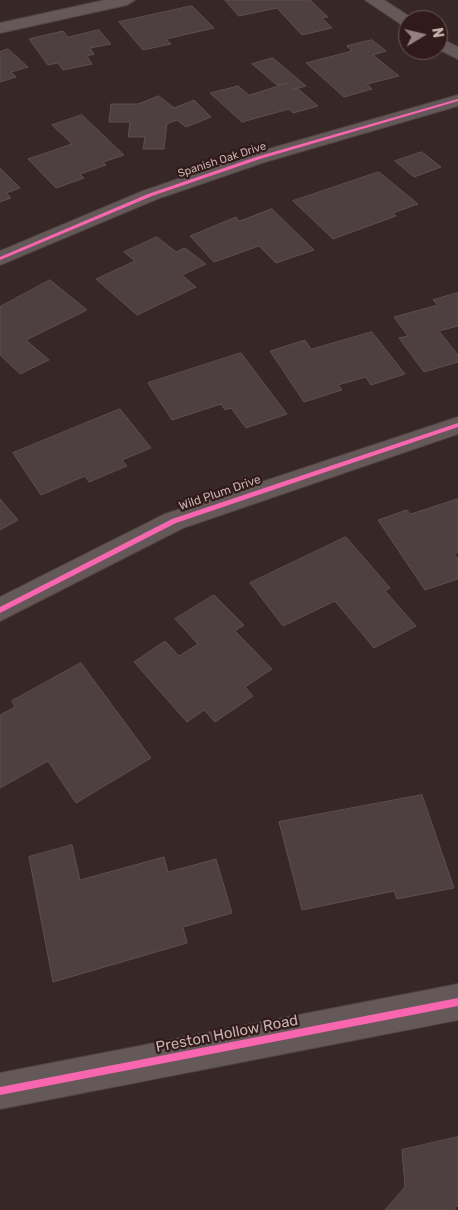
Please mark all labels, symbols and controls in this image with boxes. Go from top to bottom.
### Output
north arrow [398,10,448,60]
text: N [428,26,447,39]
street label: Spanish Oak Drive [176,139,268,181]
street label: Wild Plum Drive [177,472,263,514]
street label: Preston Hollow Road [154,1011,300,1057]

